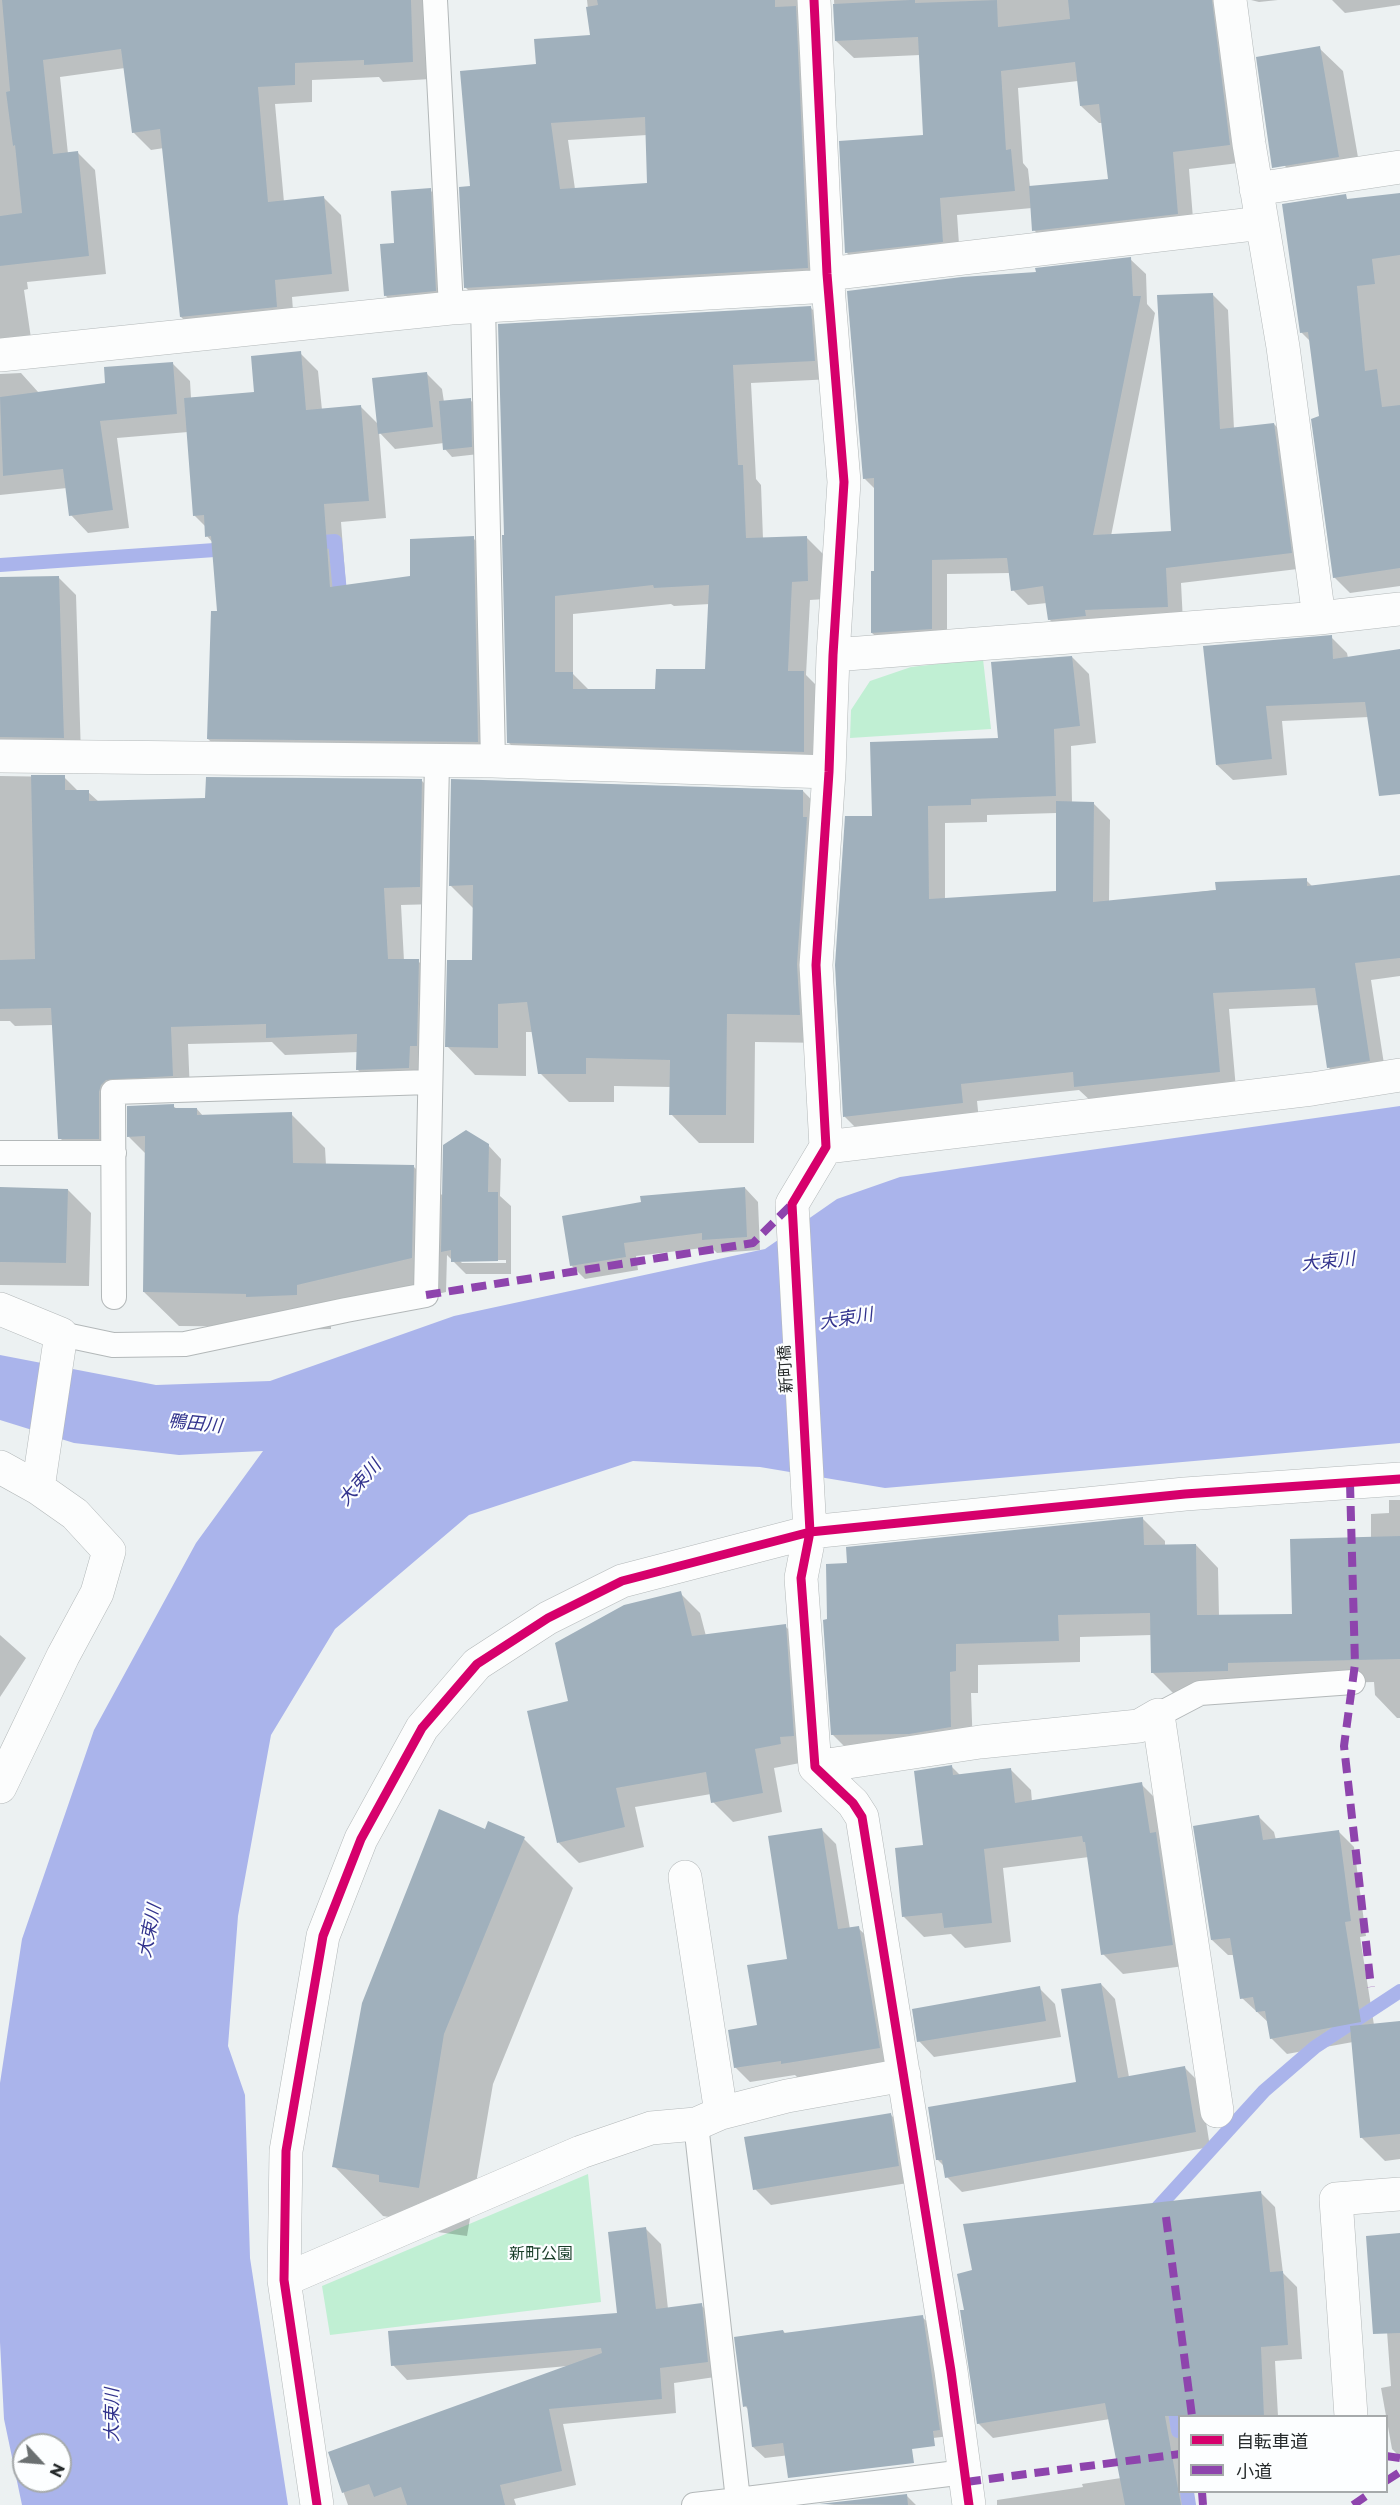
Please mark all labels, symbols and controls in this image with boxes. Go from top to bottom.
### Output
water label: 大束川 [1300,1248,1356,1276]
water label: 大束川 [818,1304,874,1334]
street label: 新町橋 [775,1345,797,1393]
water label: 鴨田川 [167,1410,223,1438]
water label: 大束川 [334,1456,386,1510]
water label: 大束川 [134,1902,166,1960]
park label: 新町公園 [509,2244,573,2264]
water label: 大束川 [102,2388,124,2442]
legend [1178,2415,1388,2493]
text: 自転車道 [1236,2431,1308,2453]
north arrow [12,2433,72,2493]
text: N [45,2460,68,2480]
text: 小道 [1236,2461,1272,2483]

